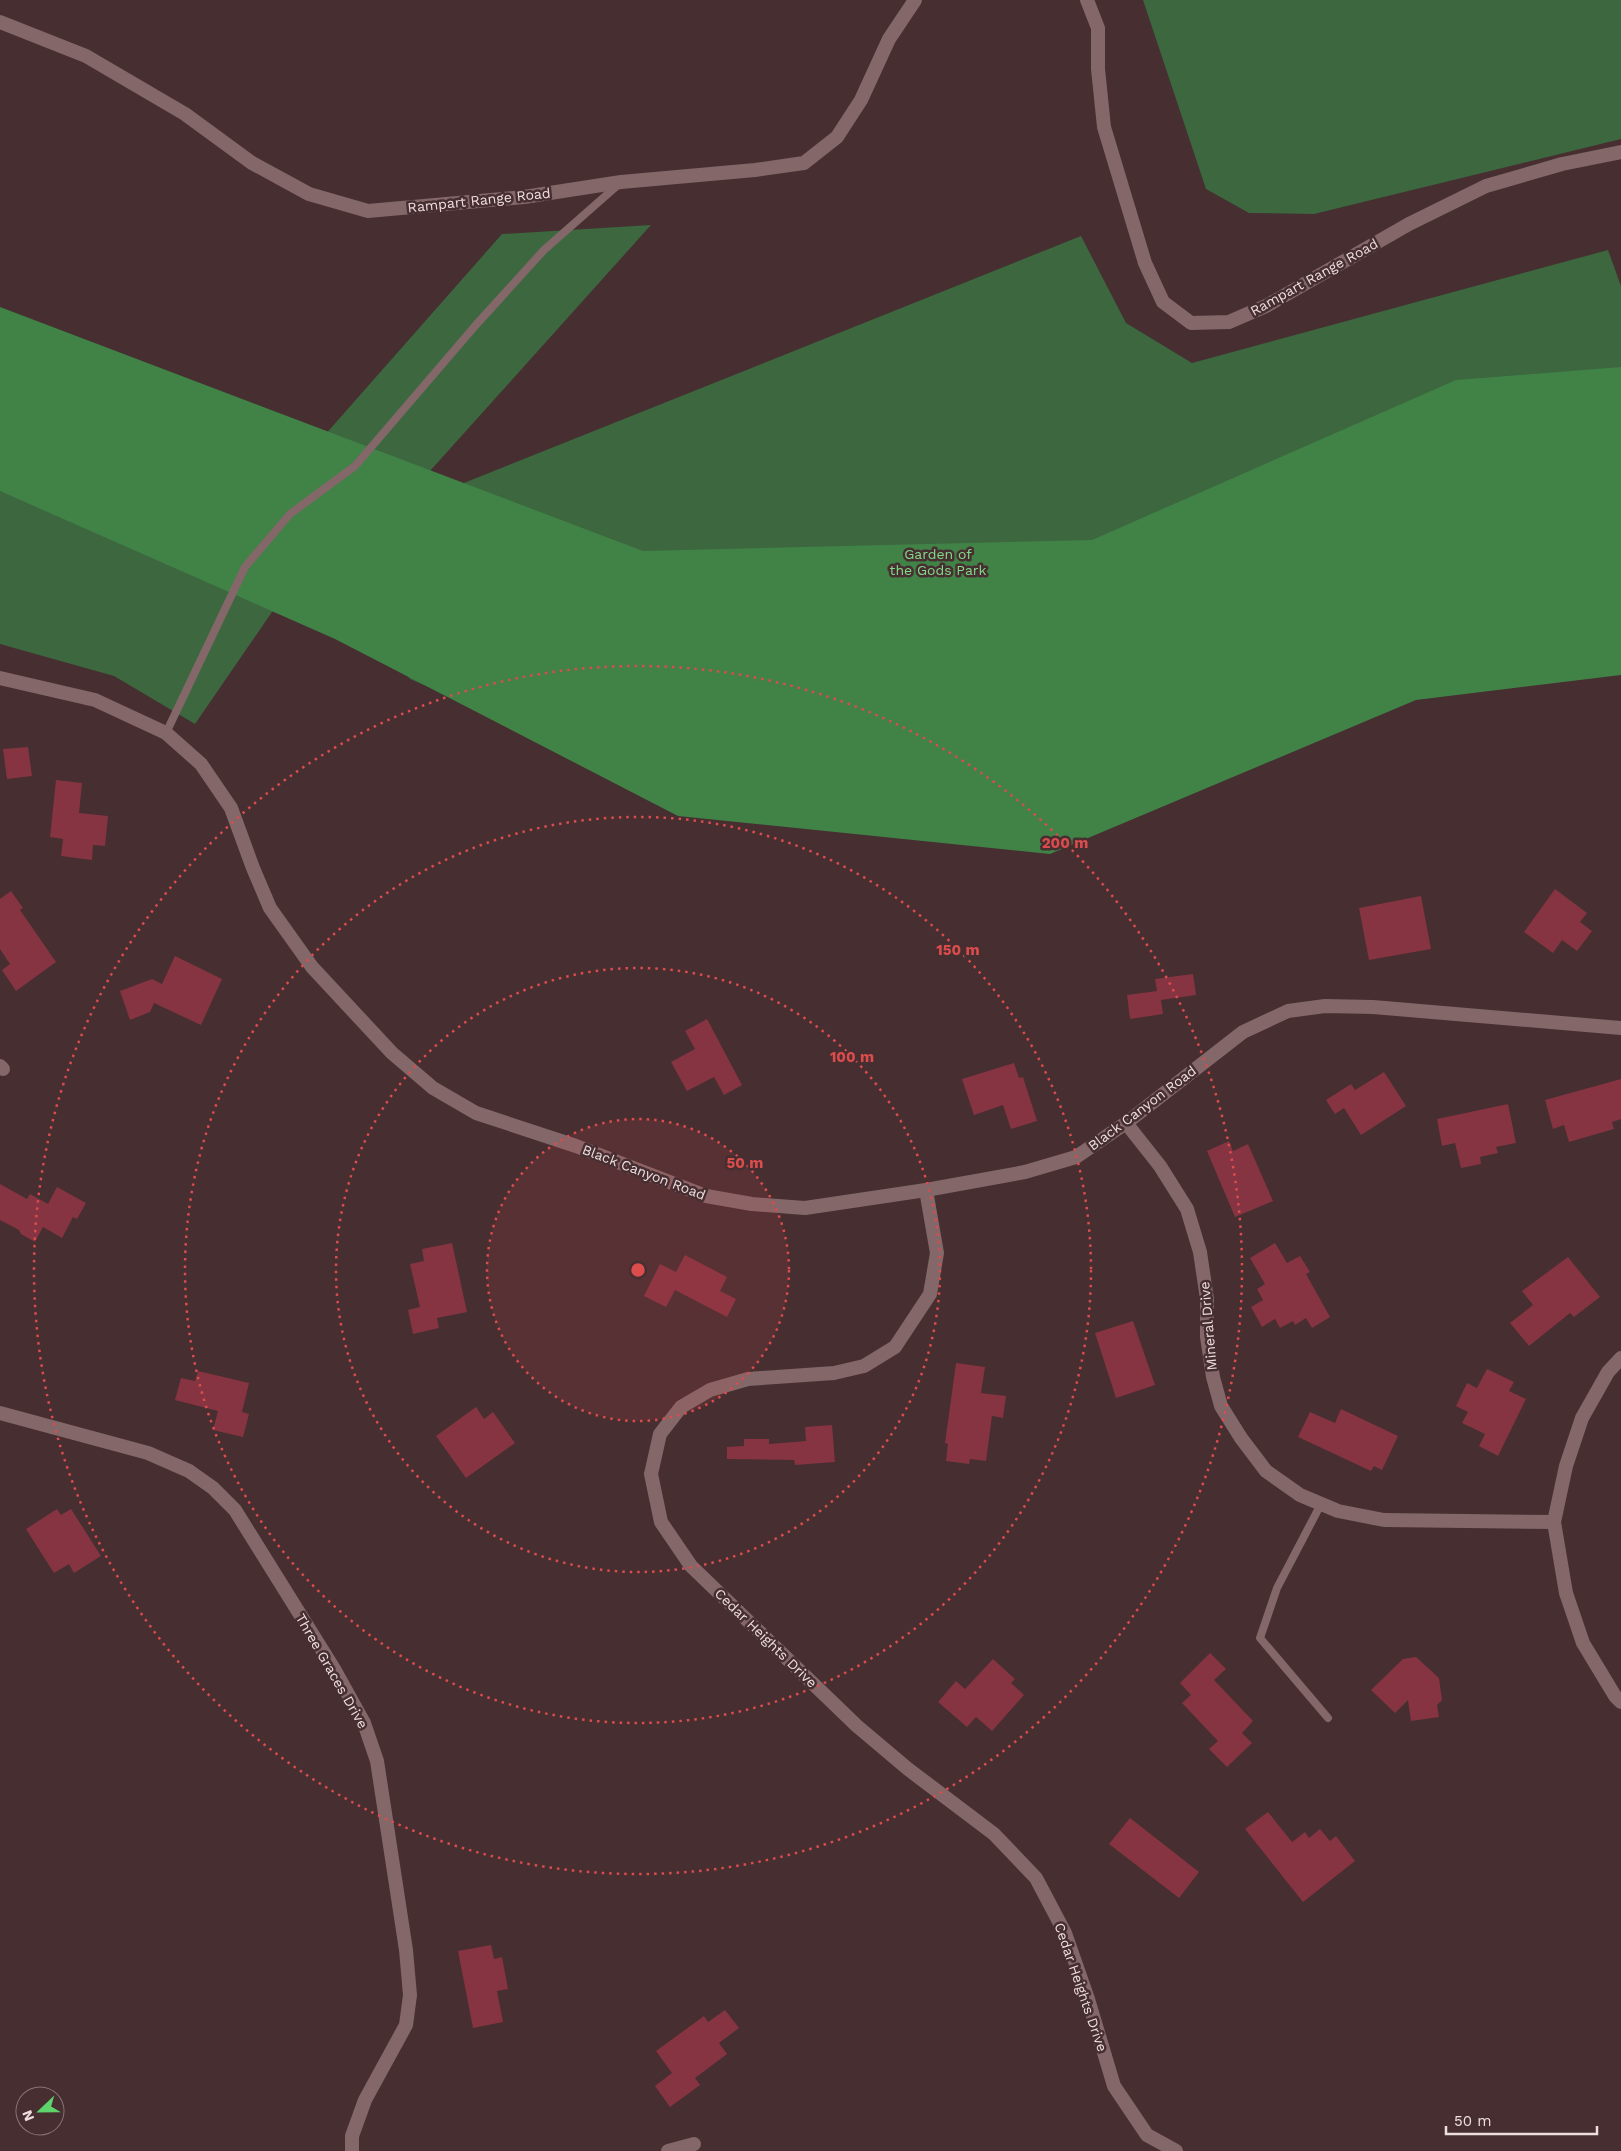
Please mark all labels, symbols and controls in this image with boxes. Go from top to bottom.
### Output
street label: Rampart Range Road [407,185,551,215]
street label: Rampart Range Road [1247,235,1381,319]
park label: Garden of the Gods Park [890,546,987,578]
text: 200 m [1042,834,1088,852]
text: 150 m [936,941,980,959]
text: 100 m [830,1048,874,1066]
street label: Black Canyon Road [1085,1062,1199,1154]
street label: Black Canyon Road [580,1141,708,1203]
text: 50 m [727,1154,763,1172]
centre of rings [629,1261,647,1279]
street label: Mineral Drive [1196,1281,1220,1371]
street label: Cedar Heights Drive [712,1585,820,1691]
street label: Three Graces Drive [293,1611,371,1731]
street label: Cedar Heights Drive [1051,1920,1111,2054]
north arrow [15,2086,65,2136]
scale bar [1446,2104,1597,2136]
text: N [19,2108,37,2124]
text: 50 m [1454,2112,1491,2130]

